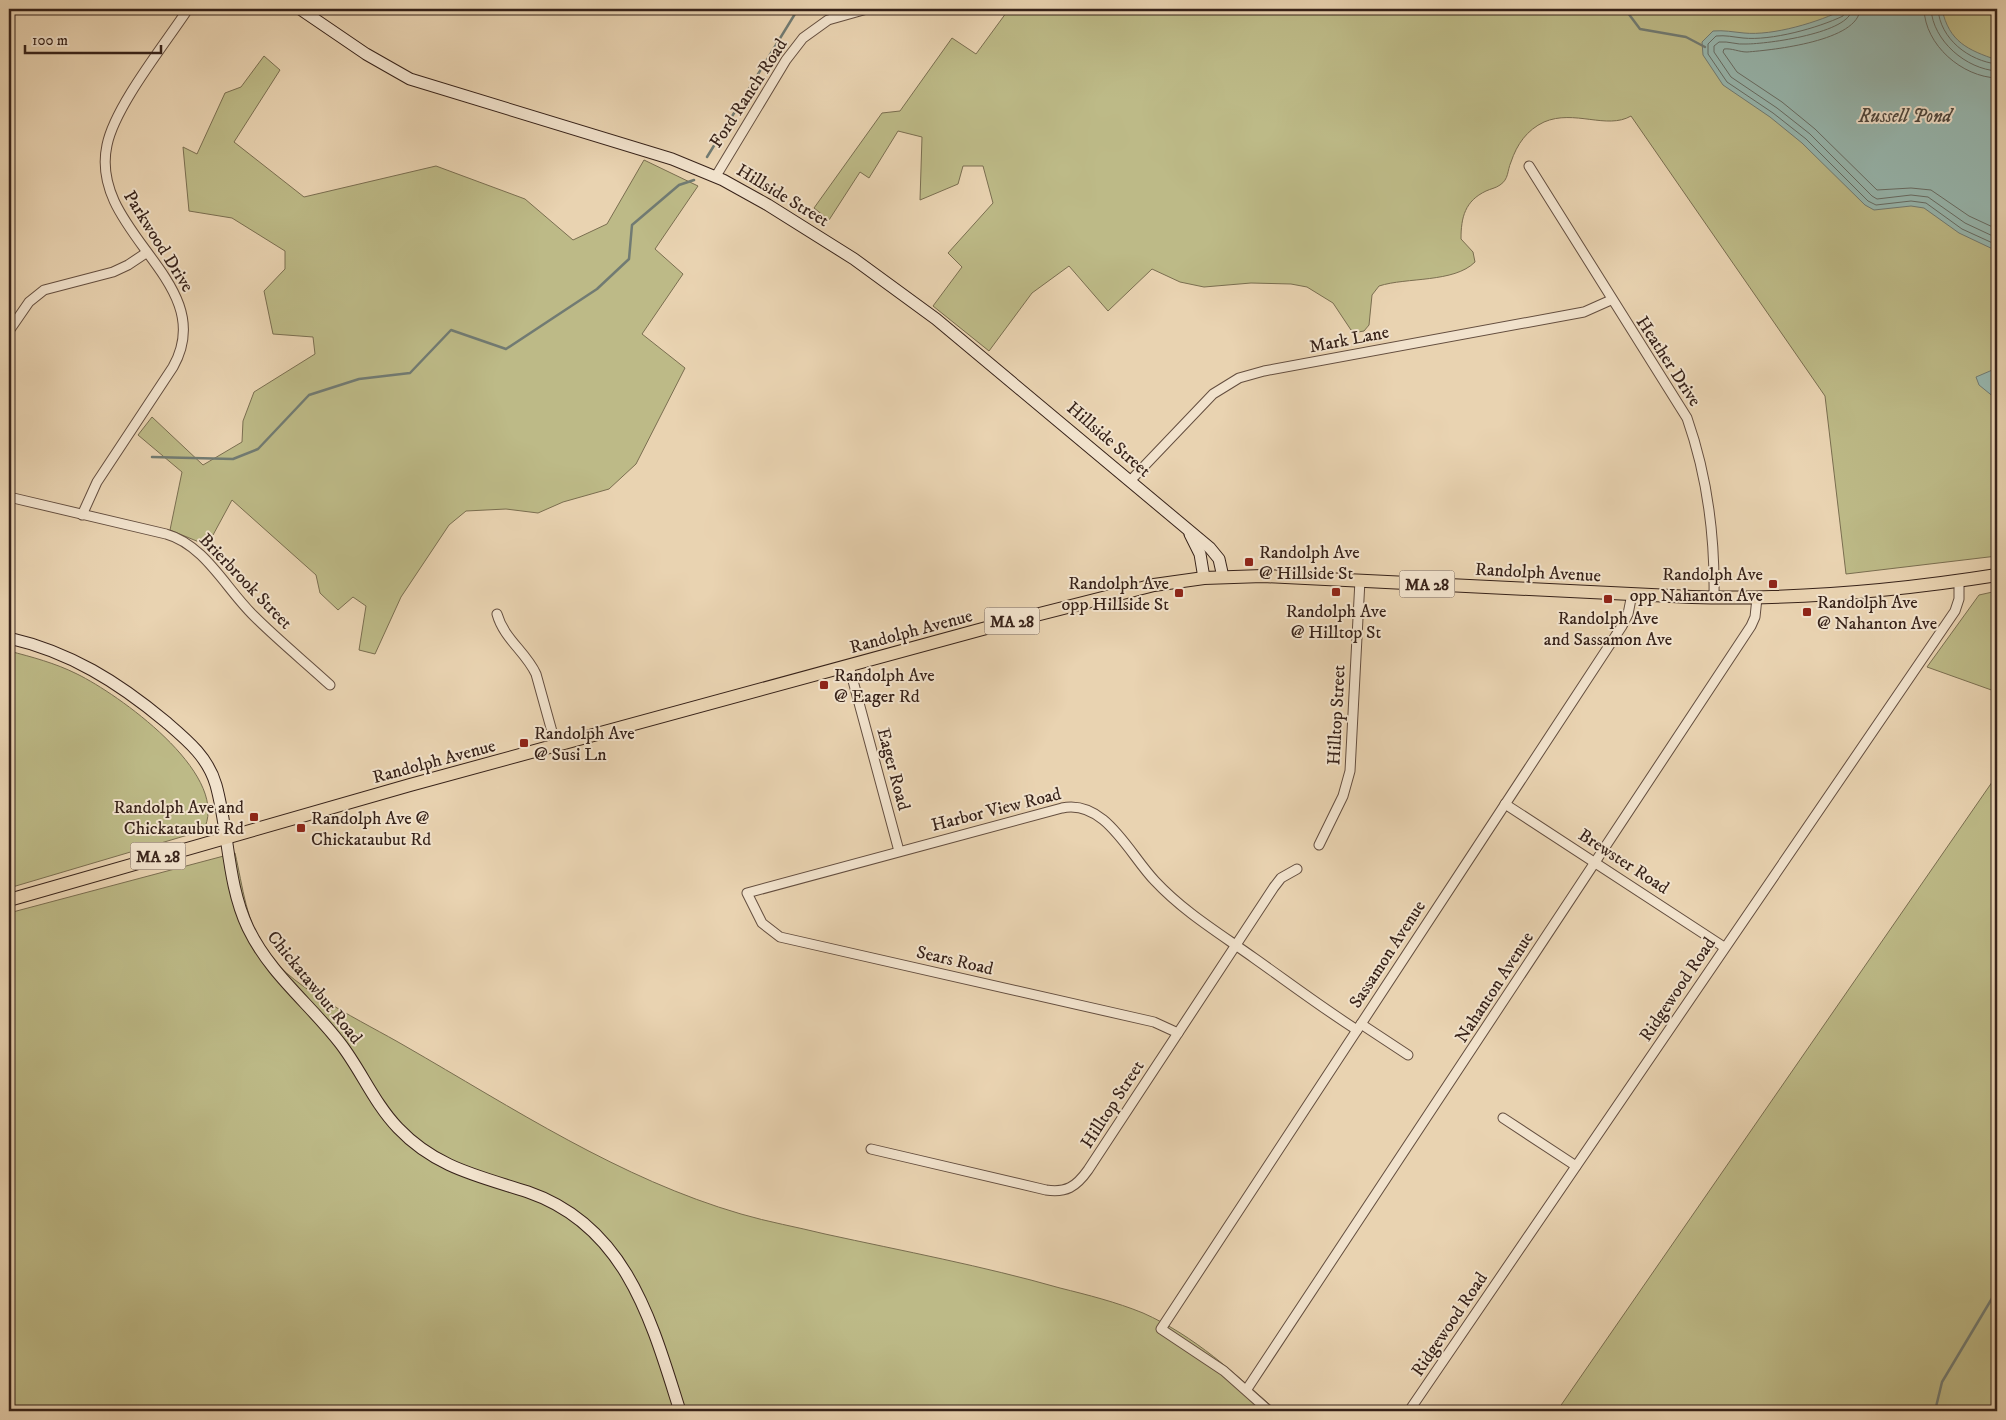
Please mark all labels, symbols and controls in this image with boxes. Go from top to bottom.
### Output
scale bar [25,22,161,54]
text: 100 m [32,31,68,50]
street label: Ford Ranch Road [705,35,792,152]
water label: Russell Pond [1857,105,1955,128]
street label: Hillside Street [732,160,833,232]
street label: Parkwood Drive [118,187,198,296]
street label: Heather Drive [1631,312,1705,411]
street label: Mark Lane [1307,321,1391,358]
street label: Hillside Street [1062,397,1155,482]
street label: Brierbrook Street [194,529,297,634]
place label: Randolph Ave @ Hillside St [1259,542,1360,585]
marker: Randolph Ave @ Hillside St [1243,556,1255,568]
street label: Randolph Avenue [1474,559,1602,587]
place label: Randolph Ave opp Nahanton Ave [1630,564,1763,607]
road number: MA 28 [1400,570,1454,598]
place label: Randolph Ave opp Hillside St [1062,573,1169,616]
marker: Randolph Ave opp Nahanton Ave [1767,578,1779,590]
marker: Randolph Ave @ Hilltop St [1330,586,1342,598]
marker: Randolph Ave opp Hillside St [1173,587,1185,599]
place label: Randolph Ave @ Nahanton Ave [1817,592,1937,635]
marker: Randolph Ave and Sassamon Ave [1602,593,1614,605]
place label: Randolph Ave @ Hilltop St [1286,601,1386,644]
street label: Randolph Avenue [847,605,975,659]
marker: Randolph Ave @ Nahanton Ave [1801,606,1813,618]
road number: MA 28 [984,608,1040,634]
place label: Randolph Ave and Sassamon Ave [1544,608,1672,651]
street label: Hilltop Street [1323,664,1351,766]
place label: Randolph Ave @ Eager Rd [834,665,935,708]
marker: Randolph Ave @ Eager Rd [818,679,830,691]
place label: Randolph Ave @ Susi Ln [534,723,635,766]
street label: Eager Road [871,726,915,813]
street label: Randolph Avenue [370,735,498,789]
marker: Randolph Ave @ Susi Ln [518,737,530,749]
street label: Harbor View Road [929,783,1063,837]
place label: Randolph Ave and Chickataubut Rd [113,797,244,840]
place label: Randolph Ave @ Chickataubut Rd [311,808,431,851]
marker: Randolph Ave and Chickataubut Rd [248,811,260,823]
marker: Randolph Ave @ Chickataubut Rd [295,822,307,834]
street label: Brewster Road [1574,824,1673,899]
road number: MA 28 [130,842,186,869]
street label: Sassamon Avenue [1345,896,1431,1013]
street label: Chickatawbut Road [262,927,367,1049]
street label: Nahanton Avenue [1451,928,1539,1047]
street label: Ridgewood Road [1635,933,1721,1046]
street label: Sears Road [914,941,995,981]
street label: Hilltop Street [1076,1056,1150,1153]
street label: Ridgewood Road [1407,1268,1493,1381]

